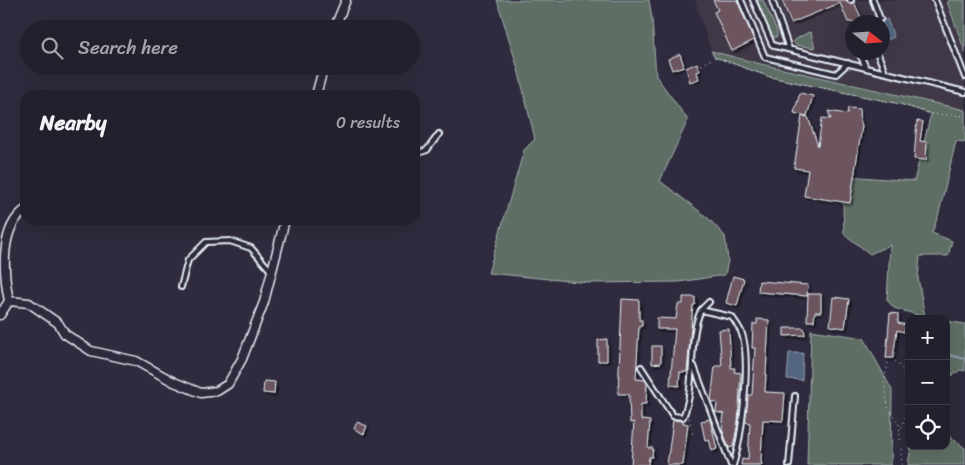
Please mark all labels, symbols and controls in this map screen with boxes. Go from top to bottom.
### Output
north arrow [845,15,890,60]
search box [20,20,420,75]
text: Search here [78,31,178,64]
icon: search [38,34,66,62]
text: Nearby [40,104,106,142]
text: 0 results [336,108,400,137]
map controls [905,315,950,450]
button: + [905,315,950,360]
button: − [905,360,950,405]
button: locate [905,405,950,450]

